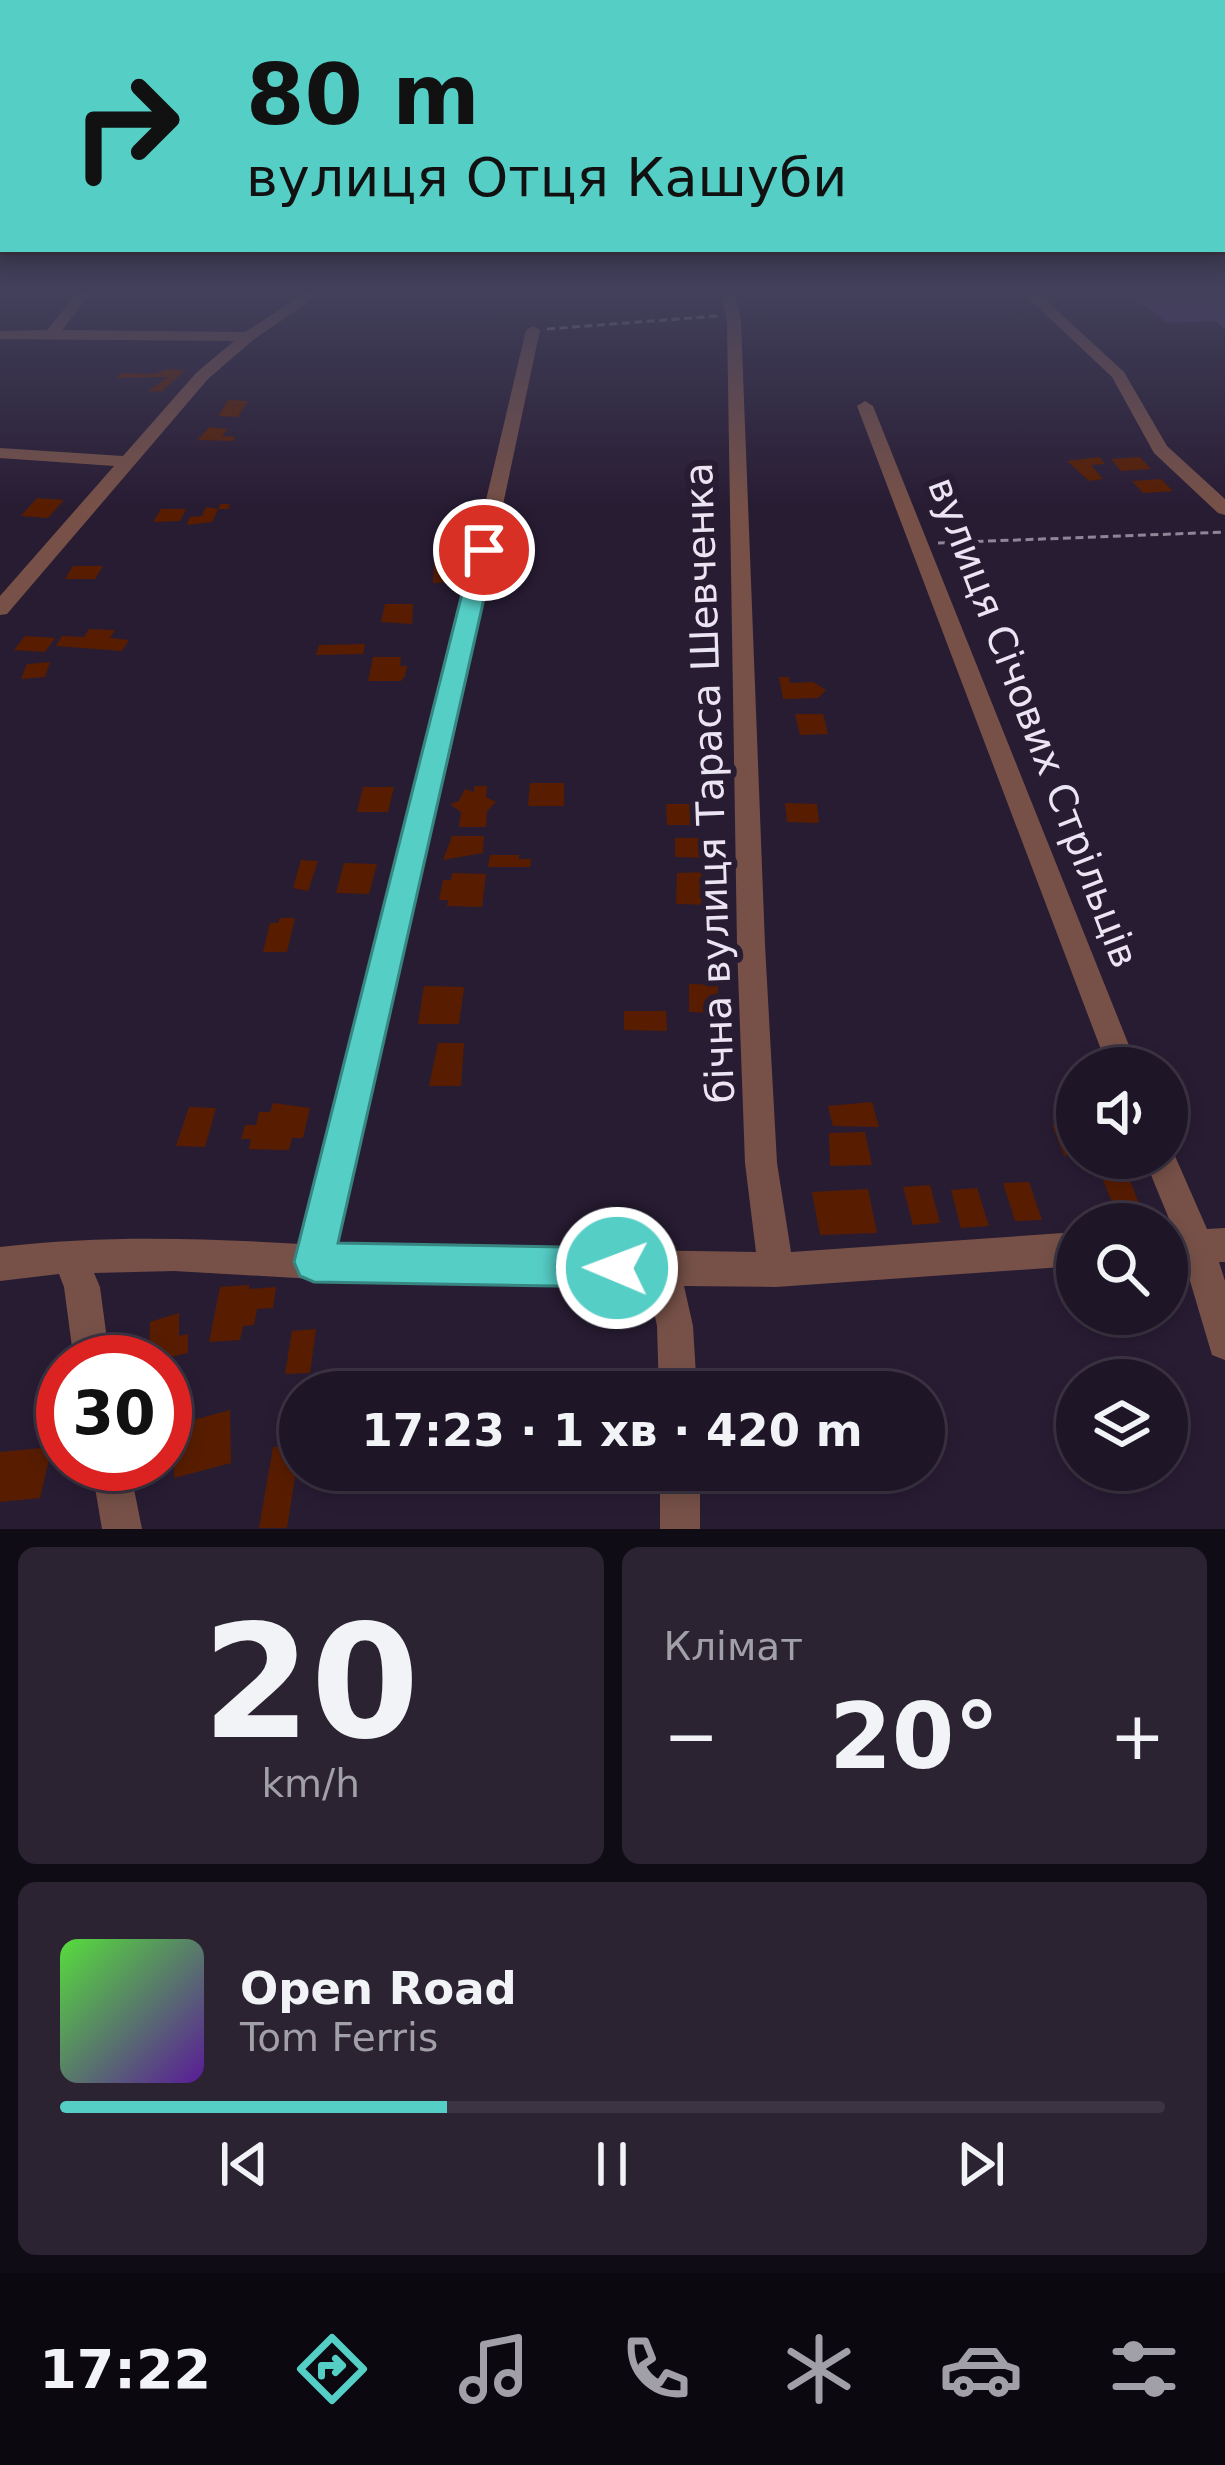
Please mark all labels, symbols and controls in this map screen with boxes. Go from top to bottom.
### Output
text: 80 m [246,46,480,144]
icon: right [48,48,204,204]
text: вулиця Отця Кашуби [246,146,847,209]
street label: бічна вулиця Тараса Шевченка [676,462,743,1104]
street label: вулиця Січових Стрільців [919,471,1148,974]
pin [433,499,535,601]
icon: arrive [451,517,517,583]
map controls [1056,1047,1188,1491]
button: sound [1056,1047,1188,1179]
button: search [1056,1203,1188,1335]
position arrow [554,1205,680,1331]
speed limit sign: 30 [36,1335,192,1491]
button: layers [1056,1359,1188,1491]
text: 17:23 · 1 хв · 420 m [361,1404,863,1457]
text: 20 [202,1592,419,1774]
text: Клімат [664,1624,803,1669]
text: 20° [829,1684,999,1789]
text: − [664,1698,719,1775]
text: + [1110,1698,1165,1775]
text: km/h [262,1761,360,1806]
text: Open Road [240,1962,517,2015]
text: Tom Ferris [240,2015,438,2060]
icon: previous [211,2131,277,2197]
icon: pause [579,2131,645,2197]
icon: next [948,2131,1014,2197]
icon: directions [290,2327,374,2411]
icon: music [452,2327,536,2411]
icon: phone [614,2327,698,2411]
icon: climate [777,2327,861,2411]
icon: car [939,2327,1023,2411]
icon: filters [1102,2327,1186,2411]
text: 17:22 [39,2338,211,2401]

